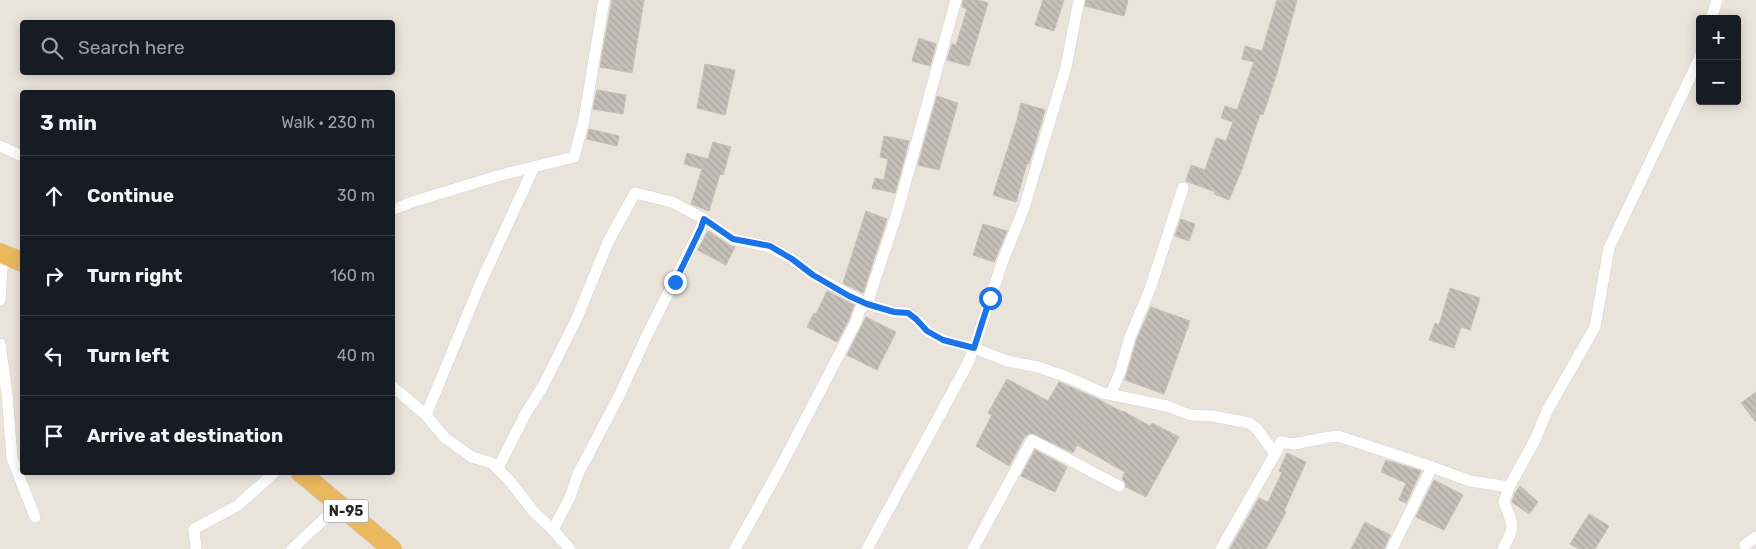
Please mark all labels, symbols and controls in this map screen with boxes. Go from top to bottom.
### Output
map controls [1696,15,1741,105]
button: + [1696,15,1741,60]
search box [20,20,395,75]
icon: search [38,34,66,62]
text: Search here [78,36,185,59]
button: − [1696,60,1741,105]
text: 3 min [40,110,97,135]
text: Walk · 230 m [281,113,375,132]
icon: ahead [40,182,68,210]
text: Continue [87,184,174,207]
text: 30 m [337,186,375,205]
icon: right [40,262,68,290]
text: Turn right [87,264,182,287]
text: 160 m [330,266,375,285]
route end [664,271,687,294]
route start [979,287,1002,310]
icon: left [40,342,68,370]
text: Turn left [87,344,169,367]
text: 40 m [337,346,375,365]
icon: arrive [40,422,68,450]
text: Arrive at destination [87,424,283,447]
road number: N-95 [324,500,368,522]

